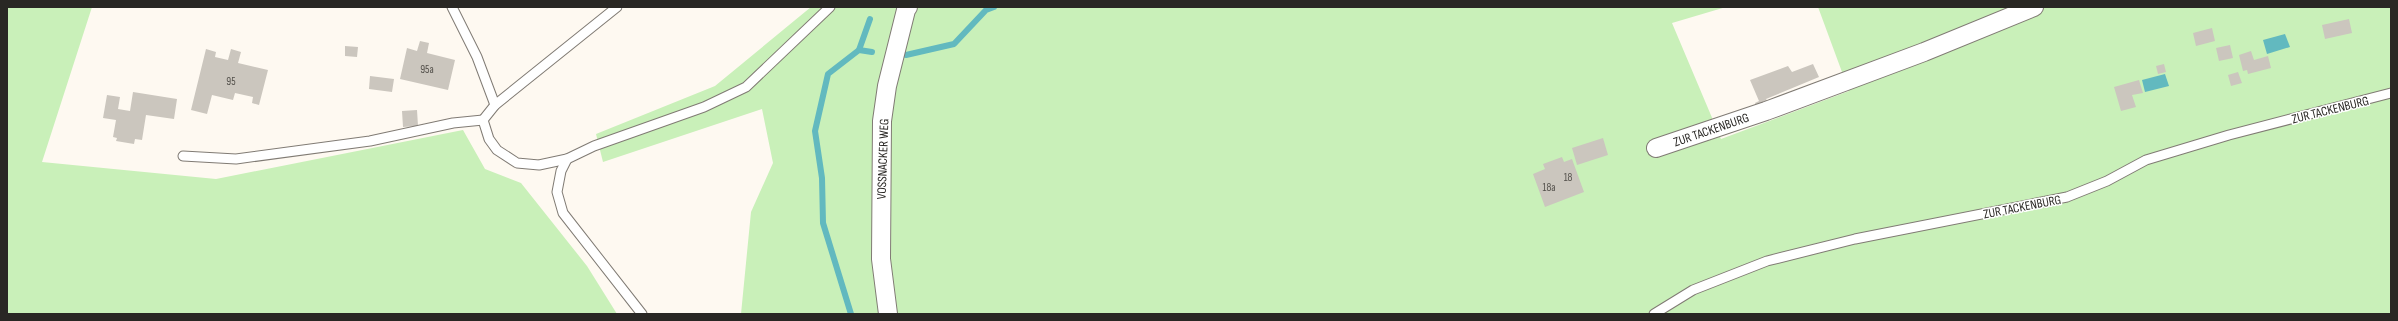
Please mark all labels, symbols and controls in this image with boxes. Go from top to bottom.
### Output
house number: 95a [420,63,434,76]
house number: 95 [226,75,236,88]
street label: ZUR TACKENBURG [2290,93,2370,127]
street label: ZUR TACKENBURG [1671,110,1751,150]
street label: VOSSNACKER WEG [874,118,892,200]
house number: 18 [1564,171,1573,184]
house number: 18a [1543,181,1555,194]
street label: ZUR TACKENBURG [1982,192,2062,222]

